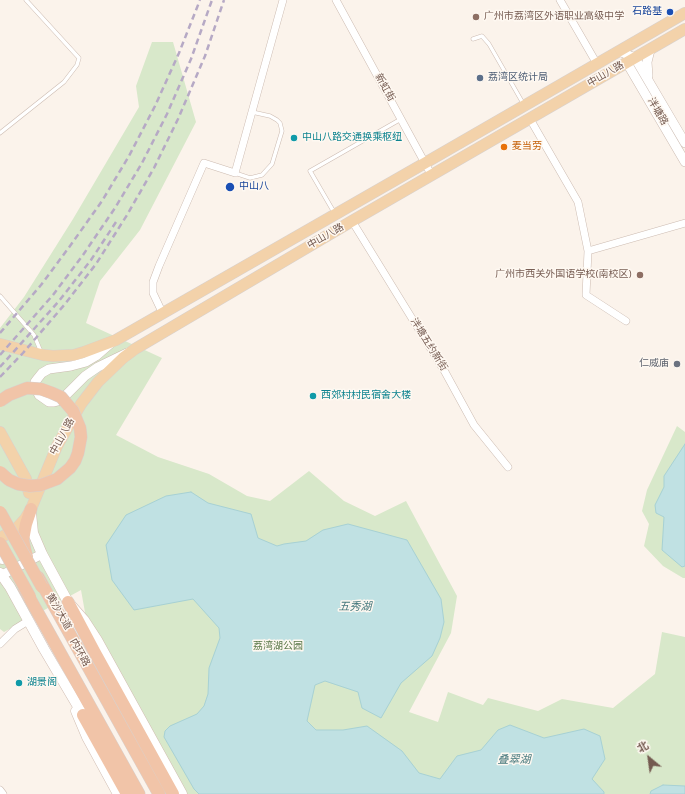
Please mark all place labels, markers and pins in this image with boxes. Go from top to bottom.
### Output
place label: 石路基 [632,6,662,18]
marker: 石路基 [665,7,675,17]
place label: 广州市荔湾区外语职业高级中学 [484,11,624,23]
marker: 广州市荔湾区外语职业高级中学 [471,12,481,22]
place label: 荔湾区统计局 [488,72,548,84]
marker: 荔湾区统计局 [475,73,485,83]
place label: 中山八路交通换乘枢纽 [302,132,402,144]
marker: 中山八路交通换乘枢纽 [289,133,299,143]
place label: 麦当劳 [512,141,542,153]
marker: 麦当劳 [499,142,509,152]
marker: 中山八 [224,181,236,193]
place label: 中山八 [239,181,269,193]
place label: 广州市西关外国语学校(南校区) [495,269,632,281]
marker: 广州市西关外国语学校(南校区) [635,270,645,280]
place label: 仁威庙 [639,358,669,370]
marker: 仁威庙 [672,359,682,369]
place label: 西郊村村民宿舍大楼 [321,390,411,402]
marker: 西郊村村民宿舍大楼 [308,391,318,401]
place label: 湖景阁 [27,677,57,689]
marker: 湖景阁 [14,678,24,688]

